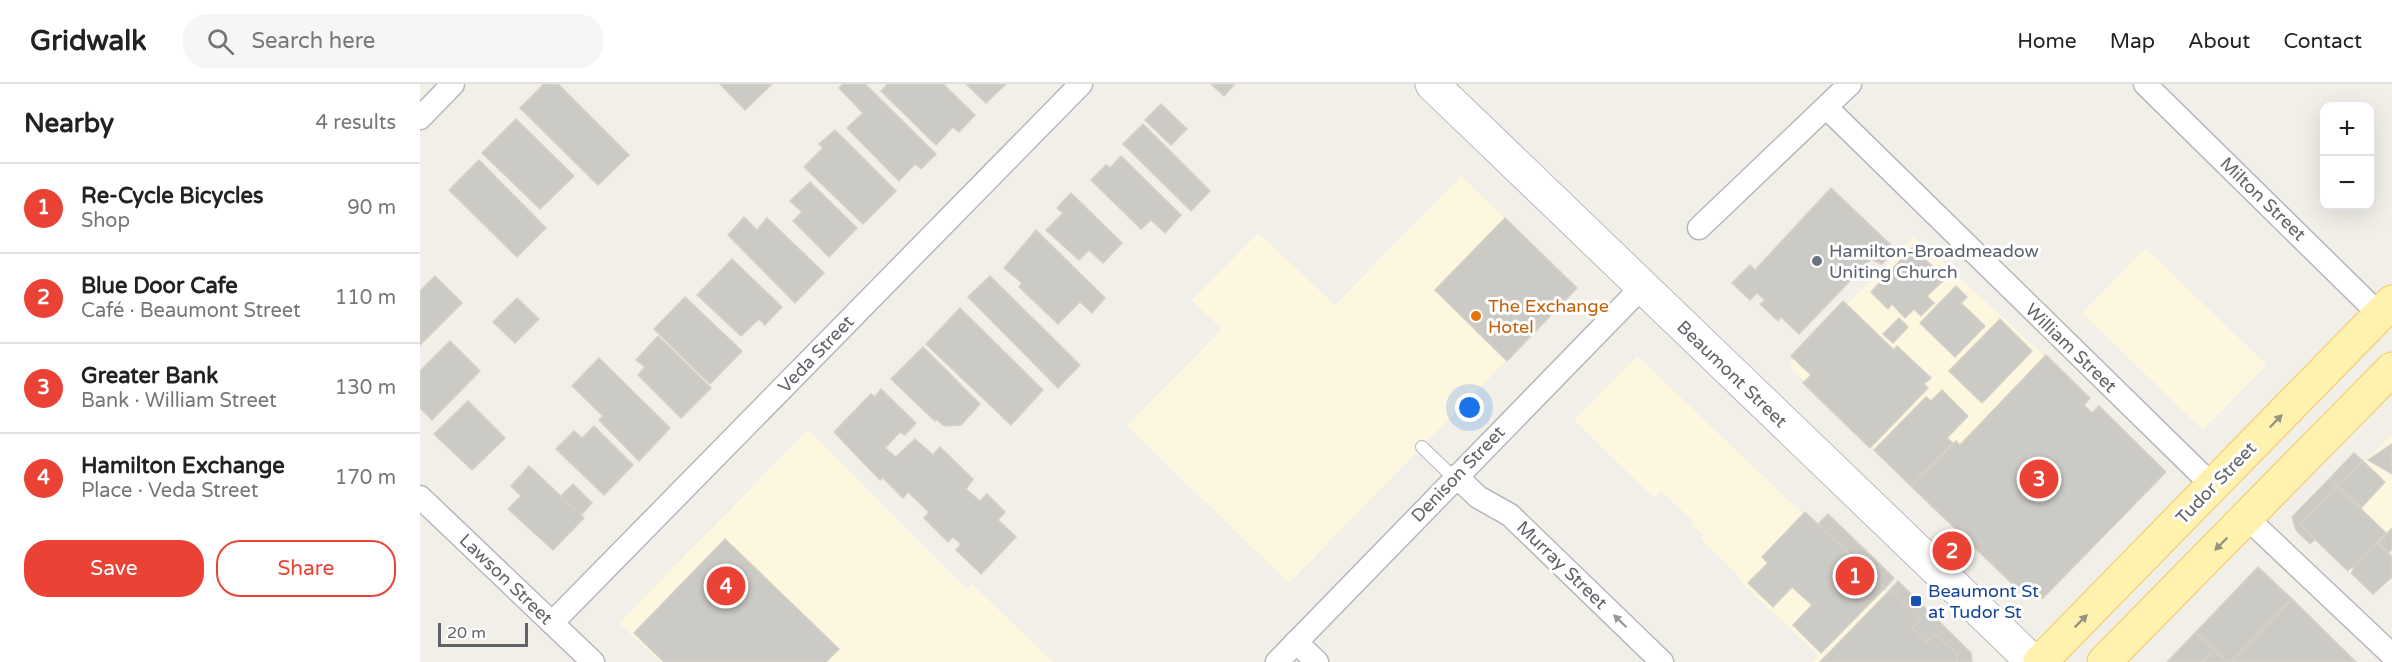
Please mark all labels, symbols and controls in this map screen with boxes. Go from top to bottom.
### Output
search box [183,14,603,68]
text: Gridwalk [30,24,147,58]
icon: search [204,25,237,58]
text: Search here [252,28,375,54]
text: Home [2017,29,2077,54]
text: Map [2110,29,2155,54]
text: About [2188,29,2250,54]
text: Contact [2283,29,2362,54]
map controls [2320,102,2374,210]
button: + [2320,102,2374,156]
text: Nearby [24,108,114,139]
text: 4 results [316,111,396,135]
street label: Milton Street [2215,153,2311,246]
button: − [2320,156,2374,210]
text: Re-Cycle Bicycles [81,183,263,209]
text: 1 [37,196,50,220]
text: 90 m [347,196,396,220]
text: Shop [81,209,130,233]
place label: Hamilton-Broadmeadow Uniting Church [1829,240,2039,283]
marker: Hamilton-Broadmeadow Uniting Church [1810,254,1824,268]
text: Blue Door Cafe [81,273,238,299]
text: 2 [37,286,50,310]
text: 110 m [335,286,396,310]
place label: The Exchange Hotel [1488,295,1609,338]
text: Café · Beaumont Street [81,299,301,323]
street label: William Street [2021,299,2121,397]
marker: The Exchange Hotel [1469,309,1483,323]
street label: Veda Street [774,311,858,397]
street label: Beaumont Street [1672,316,1792,432]
text: Greater Bank [81,363,218,389]
text: 3 [37,376,50,400]
text: 130 m [335,376,396,400]
text: Bank · William Street [81,389,277,413]
your location [1455,393,1484,422]
one-way arrow [2269,415,2283,429]
street label: Denison Street [1407,421,1510,527]
street label: Tudor Street [2171,437,2261,529]
text: Hamilton Exchange [81,453,285,479]
pin: 3 [2020,456,2058,502]
text: 4 [37,466,50,490]
text: 170 m [335,466,396,490]
text: Place · Veda Street [81,479,258,503]
street label: Murray Street [1512,516,1612,614]
pin: 2 [1932,528,1972,574]
street label: Lawson Street [455,529,557,629]
one-way arrow [2215,537,2229,551]
button: Save [24,540,204,597]
button: Share [216,540,396,597]
pin: 1 [1836,554,1874,598]
pin: 4 [706,564,746,608]
place label: Beaumont St at Tudor St [1928,580,2039,623]
marker: Beaumont St at Tudor St [1909,594,1923,608]
one-way arrow [2074,613,2088,628]
one-way arrow [1614,615,1628,629]
scale bar [438,620,528,648]
text: 20 m [447,623,486,643]

